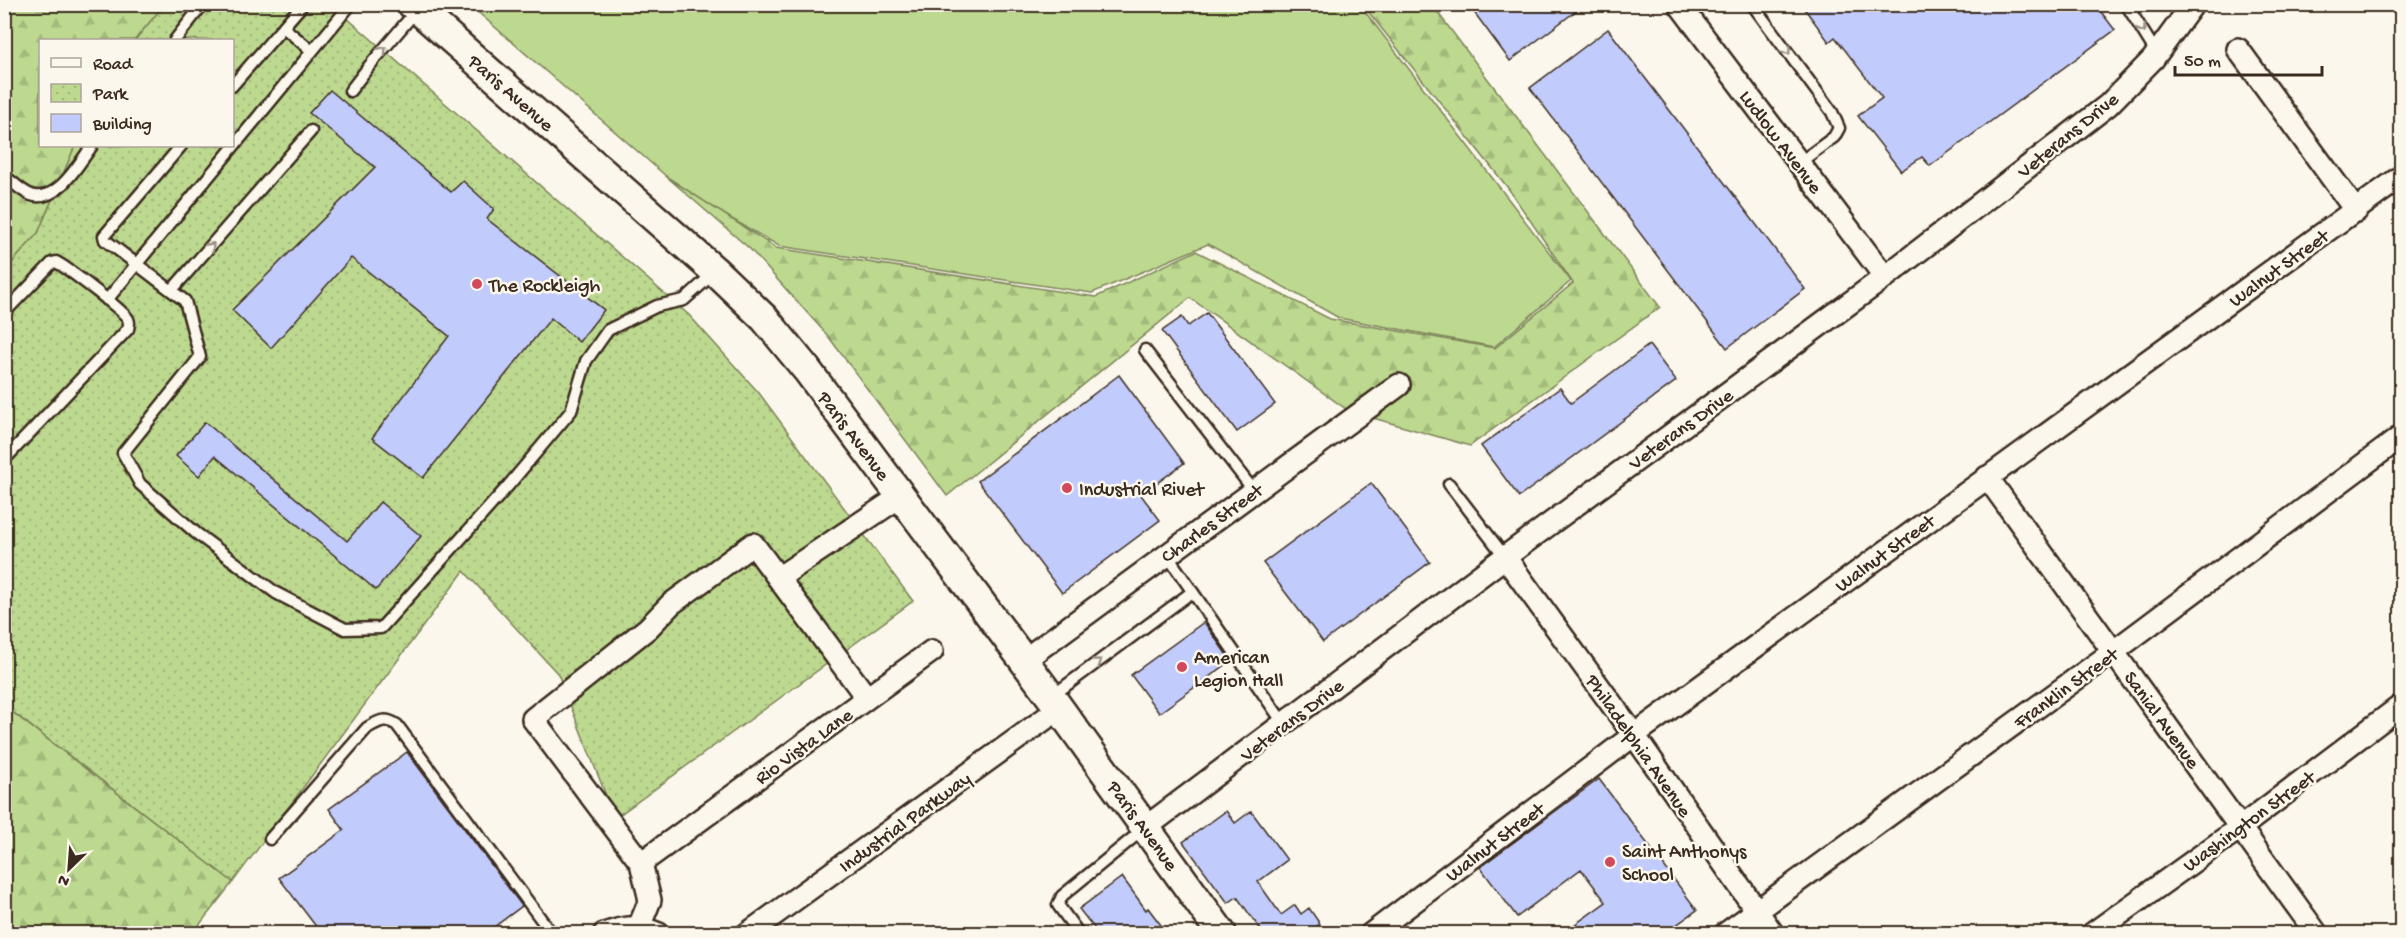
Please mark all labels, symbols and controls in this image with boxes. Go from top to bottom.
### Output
one-way arrow [2134,23,2146,33]
legend [39,39,234,147]
scale bar [2175,39,2322,77]
one-way arrow [1780,45,1791,56]
one-way arrow [376,46,387,57]
street label: Paris Avenue [461,51,558,138]
text: 50 m [2184,52,2221,73]
text: Road [93,55,134,76]
text: Park [92,85,129,106]
street label: Ludlow Avenue [1733,87,1826,200]
street label: Veterans Drive [2013,89,2125,185]
text: Building [92,115,152,136]
street label: Walnut Street [2226,225,2336,314]
one-way arrow [204,242,215,253]
place label: The Rockleigh [488,276,601,299]
marker: The Rockleigh [470,277,484,291]
street label: Veterans Drive [1625,385,1739,477]
street label: Paris Avenue [811,387,894,487]
street label: Charles Street [1158,479,1270,569]
place label: Industrial Rivet [1079,480,1206,503]
marker: Industrial Rivet [1060,481,1074,495]
street label: Walnut Street [1832,510,1942,599]
street label: Franklin Street [2010,643,2125,736]
place label: American Legion Hall [1194,648,1283,694]
one-way arrow [1092,658,1103,669]
marker: American Legion Hall [1175,660,1189,674]
street label: Sanial Avenue [2117,668,2204,775]
street label: Philadelphia Avenue [1579,670,1695,823]
street label: Veterans Drive [1236,675,1350,769]
street label: Rio Vista Lane [752,704,859,791]
street label: Washington Street [2180,766,2322,878]
street label: Industrial Parkway [836,768,977,879]
street label: Paris Avenue [1100,777,1182,877]
street label: Walnut Street [1442,798,1551,888]
north arrow [39,839,99,899]
place label: Saint Anthonys School [1622,842,1747,888]
marker: Saint Anthonys School [1603,855,1617,869]
text: N [55,868,73,890]

